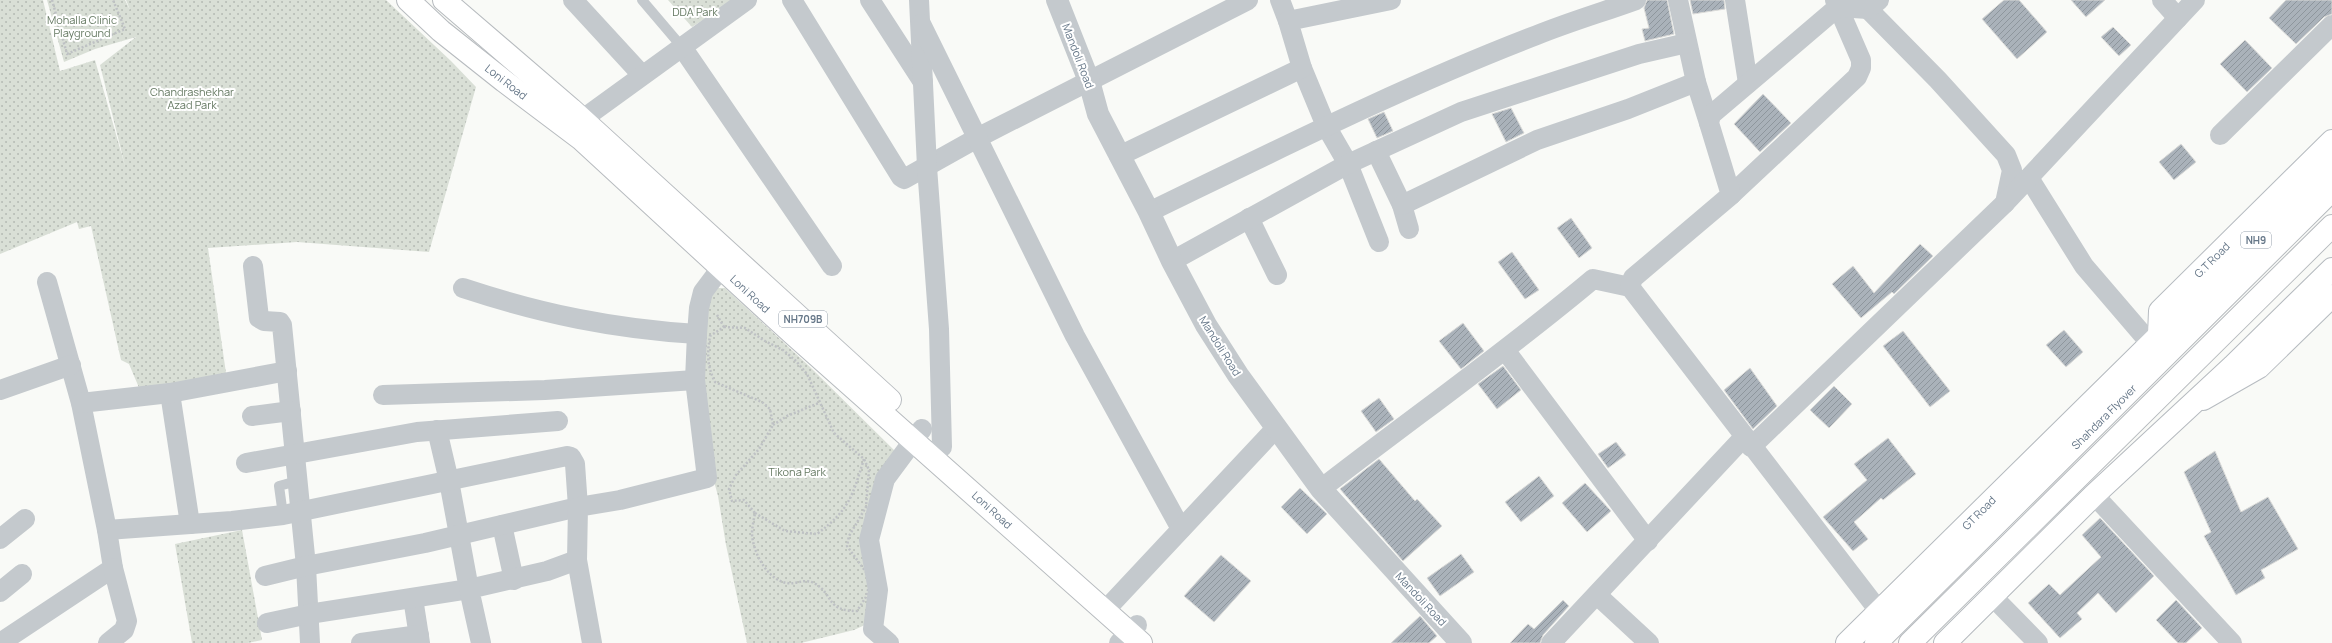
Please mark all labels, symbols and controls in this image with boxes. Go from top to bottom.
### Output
park label: DDA Park [672,4,718,19]
park label: Mohalla Clinic Playground [47,12,117,40]
street label: Mandoli Road [1059,21,1098,90]
street label: Loni Road [482,60,530,103]
park label: Chandrashekhar Azad Park [150,84,234,112]
road number: NH9 [2241,232,2271,248]
street label: G.T Road [2191,239,2233,281]
street label: Loni Road [727,271,774,316]
road number: NH709B [779,311,827,327]
street label: Mandoli Road [1196,313,1245,379]
street label: Shahdara Flyover [2068,381,2140,452]
park label: Tikona Park [768,464,826,479]
street label: Loni Road [969,487,1016,532]
street label: GT Road [1958,492,1999,533]
street label: Mandoli Road [1393,569,1450,629]

